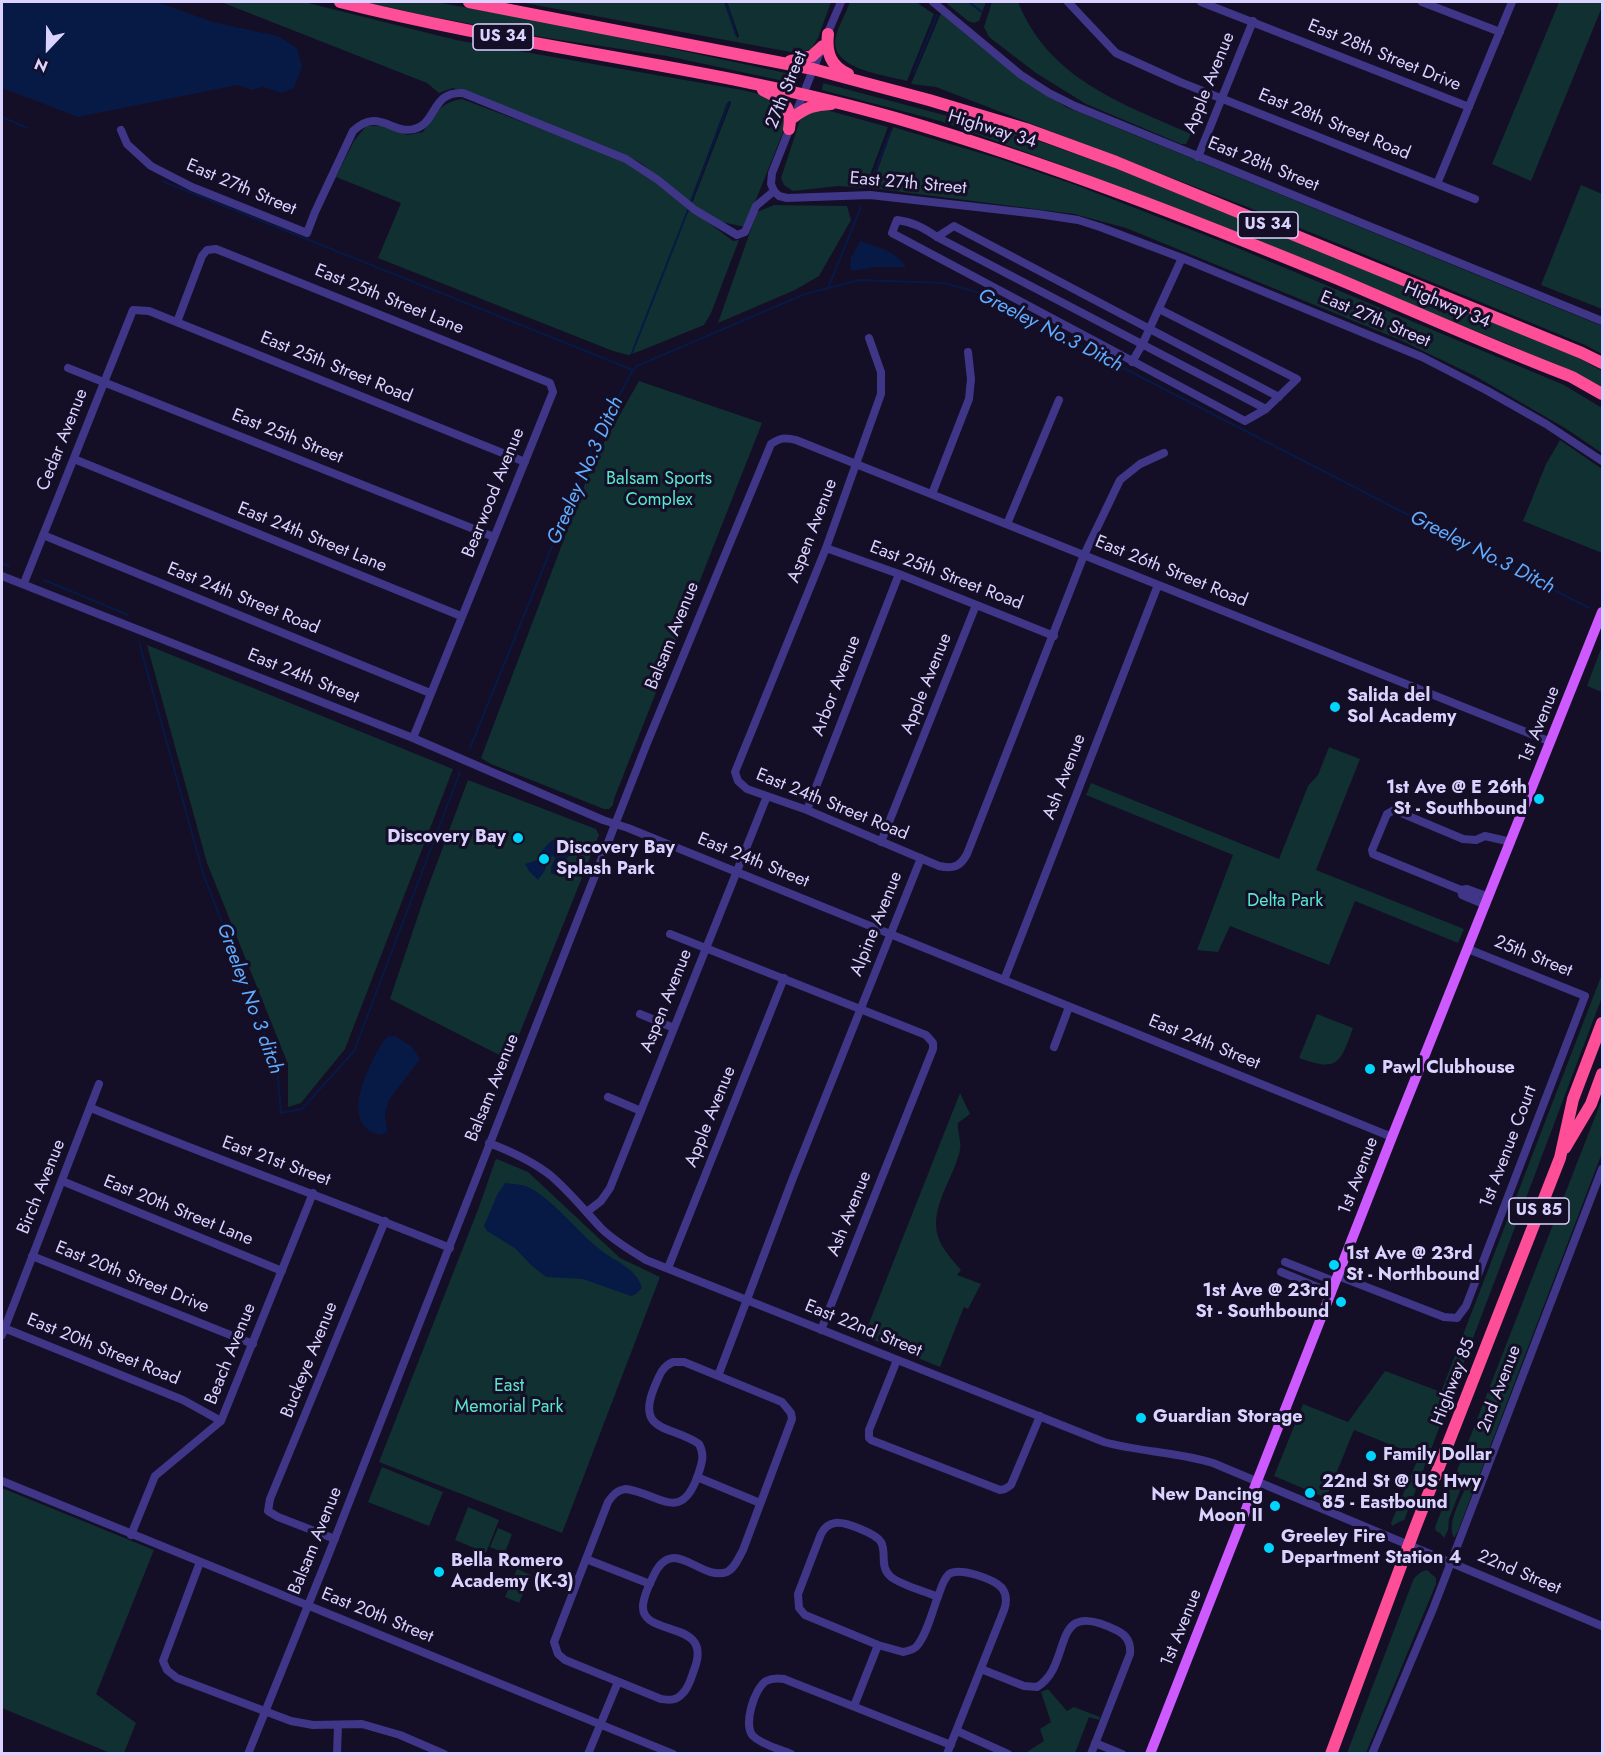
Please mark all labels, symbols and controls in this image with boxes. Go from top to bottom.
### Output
street label: East 28th Street Drive [1304,15,1464,97]
north arrow [18,18,78,78]
road number: US 34 [473,24,533,50]
street label: Apple Avenue [1180,29,1240,137]
street label: 27th Street [762,48,812,132]
text: N [31,52,51,78]
street label: East 28th Street Road [1255,85,1413,165]
street label: Highway 34 [945,106,1039,154]
street label: East 28th Street [1204,133,1322,197]
street label: East 27th Street [183,155,299,221]
street label: East 27th Street [849,168,967,200]
road number: US 34 [1238,212,1298,238]
street label: East 25th Street Lane [311,260,467,340]
street label: Highway 34 [1401,278,1493,334]
water label: Greeley No.3 Ditch [973,284,1127,378]
street label: East 27th Street [1317,287,1433,353]
street label: East 25th Street Road [257,328,415,408]
street label: Cedar Avenue [33,386,93,494]
water label: Greeley No.3 Ditch [543,393,629,549]
street label: East 25th Street [228,405,346,469]
street label: Bearwood Avenue [458,425,530,561]
park label: Balsam Sports Complex [606,469,712,512]
street label: Aspen Avenue [783,476,843,586]
street label: East 24th Street Lane [234,498,390,578]
water label: Greeley No.3 Ditch [1405,506,1559,600]
street label: East 26th Street Road [1092,532,1250,612]
street label: East 25th Street Road [866,537,1026,615]
street label: East 24th Street Road [164,559,322,639]
street label: Balsam Avenue [642,579,704,693]
street label: Apple Avenue [897,630,957,738]
street label: Arbor Avenue [808,633,866,739]
street label: East 24th Street [244,645,362,709]
street label: 1st Avenue [1515,683,1565,767]
place label: Salida del Sol Academy [1347,686,1456,728]
marker: Salida del Sol Academy [1328,700,1342,714]
street label: Ash Avenue [1039,731,1091,823]
street label: East 24th Street Road [753,765,911,845]
place label: 1st Ave @ E 26th St - Southbound [1386,778,1527,820]
marker: 1st Ave @ E 26th St - Southbound [1532,792,1546,806]
place label: Discovery Bay [387,827,506,849]
street label: East 24th Street [694,829,812,893]
marker: Discovery Bay [511,831,525,845]
place label: Discovery Bay Splash Park [556,838,675,880]
marker: Discovery Bay Splash Park [537,852,551,866]
street label: Alpine Avenue [846,868,908,980]
park label: Delta Park [1247,891,1323,913]
water label: Greeley No 3 ditch [211,920,287,1078]
street label: 25th Street [1491,932,1575,982]
street label: Aspen Avenue [636,946,698,1056]
street label: East 24th Street [1145,1011,1263,1075]
street label: Balsam Avenue [462,1031,524,1145]
place label: Pawl Clubhouse [1382,1058,1515,1080]
marker: Pawl Clubhouse [1363,1062,1377,1076]
street label: Apple Avenue [681,1063,741,1171]
street label: 1st Avenue Court [1476,1083,1542,1211]
street label: East 21st Street [219,1132,333,1192]
street label: 1st Avenue [1334,1134,1384,1218]
street label: Birch Avenue [13,1137,71,1237]
street label: Ash Avenue [823,1168,877,1260]
street label: East 20th Street Lane [100,1171,256,1251]
road number: US 85 [1509,1198,1569,1224]
street label: East 20th Street Drive [52,1237,212,1319]
place label: 1st Ave @ 23rd St - Northbound [1346,1244,1480,1286]
marker: 1st Ave @ 23rd St - Northbound [1327,1258,1341,1272]
place label: 1st Ave @ 23rd St - Southbound [1196,1281,1329,1324]
marker: 1st Ave @ 23rd St - Southbound [1334,1295,1348,1309]
street label: East 22nd Street [801,1296,925,1362]
street label: Buckeye Avenue [277,1299,343,1421]
street label: Beach Avenue [201,1300,261,1408]
street label: East 20th Street Road [23,1309,183,1391]
street label: Highway 85 [1428,1336,1480,1428]
street label: 2nd Avenue [1474,1342,1526,1436]
park label: East Memorial Park [455,1376,563,1418]
place label: Guardian Storage [1153,1407,1303,1429]
marker: Guardian Storage [1134,1411,1148,1425]
place label: Family Dollar [1383,1445,1492,1467]
marker: Family Dollar [1364,1449,1378,1463]
place label: 22nd St @ US Hwy 85 - Eastbound [1322,1472,1481,1514]
street label: Balsam Avenue [285,1484,347,1598]
place label: New Dancing Moon II [1151,1485,1263,1528]
marker: 22nd St @ US Hwy 85 - Eastbound [1303,1486,1317,1500]
marker: New Dancing Moon II [1268,1499,1282,1513]
place label: Greeley Fire Department Station 4 [1281,1527,1461,1570]
marker: Greeley Fire Department Station 4 [1262,1541,1276,1555]
street label: 22nd Street [1474,1546,1564,1600]
place label: Bella Romero Academy (K-3) [451,1551,574,1594]
marker: Bella Romero Academy (K-3) [432,1565,446,1579]
street label: East 20th Street [318,1584,436,1648]
street label: 1st Avenue [1157,1586,1207,1670]

